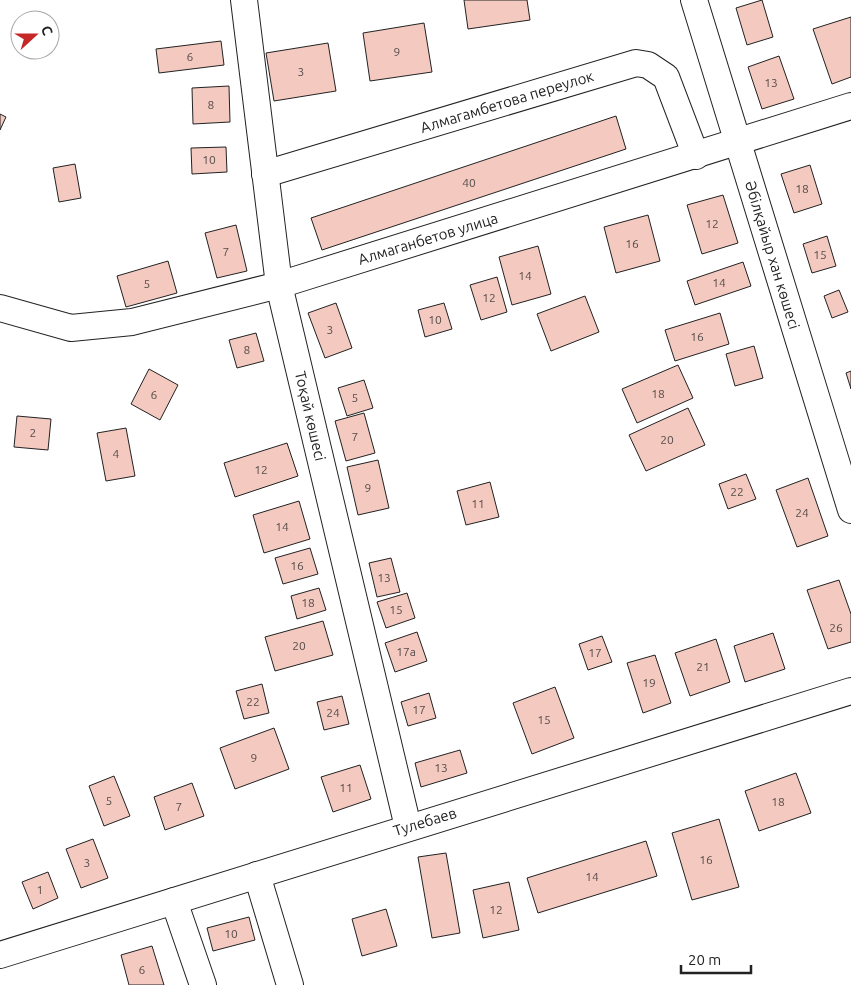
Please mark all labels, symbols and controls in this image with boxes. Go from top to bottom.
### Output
north arrow [10,10,60,60]
text: С [38,23,56,37]
house number: 9 [394,45,400,58]
house number: 6 [187,50,194,63]
house number: 3 [298,65,304,78]
street label: Алмагамбетова переулок [418,67,596,136]
house number: 13 [764,76,778,89]
house number: 8 [208,98,215,111]
house number: 10 [202,153,216,166]
house number: 40 [462,176,476,189]
street label: Әбілқайыр хан көшесі [742,179,803,331]
house number: 18 [795,182,809,195]
street label: Алмаганбетов улица [356,209,500,268]
house number: 12 [705,217,719,230]
house number: 16 [625,237,639,250]
house number: 7 [223,245,229,258]
house number: 15 [813,248,827,261]
house number: 14 [518,269,532,282]
house number: 14 [712,276,726,289]
house number: 5 [144,277,150,290]
house number: 12 [482,291,496,304]
house number: 10 [428,313,442,326]
house number: 3 [327,323,333,336]
house number: 16 [690,330,704,343]
house number: 8 [244,343,251,356]
street label: Тоқай көшесі [292,369,329,462]
house number: 18 [651,387,665,400]
house number: 6 [151,388,158,401]
house number: 5 [352,391,358,404]
house number: 2 [30,426,36,439]
house number: 7 [352,430,358,443]
house number: 20 [660,433,674,446]
house number: 4 [113,447,120,460]
house number: 12 [254,463,268,476]
house number: 9 [365,481,371,494]
house number: 22 [730,485,744,498]
house number: 11 [471,497,485,510]
house number: 24 [795,506,809,519]
house number: 14 [275,520,289,533]
house number: 16 [290,559,304,572]
house number: 13 [377,571,391,584]
house number: 18 [301,596,315,609]
house number: 15 [389,603,403,616]
house number: 26 [829,621,843,634]
house number: 20 [292,639,306,652]
house number: 17а [396,645,416,658]
house number: 17 [588,646,602,659]
house number: 21 [696,660,710,673]
house number: 19 [642,676,656,689]
house number: 22 [246,695,260,708]
house number: 17 [412,703,426,716]
house number: 24 [326,706,340,719]
house number: 15 [537,713,551,726]
house number: 9 [251,751,257,764]
house number: 13 [434,761,448,774]
house number: 11 [339,781,353,794]
house number: 5 [106,794,112,807]
house number: 18 [771,795,785,808]
house number: 7 [176,800,182,813]
street label: Тулебаев [391,804,459,839]
house number: 16 [699,853,713,866]
house number: 3 [84,856,90,869]
house number: 14 [585,870,599,883]
house number: 1 [37,883,43,896]
house number: 12 [489,903,503,916]
house number: 10 [224,927,238,940]
scale bar [681,942,751,974]
text: 20 m [688,951,721,968]
house number: 6 [139,963,146,976]

